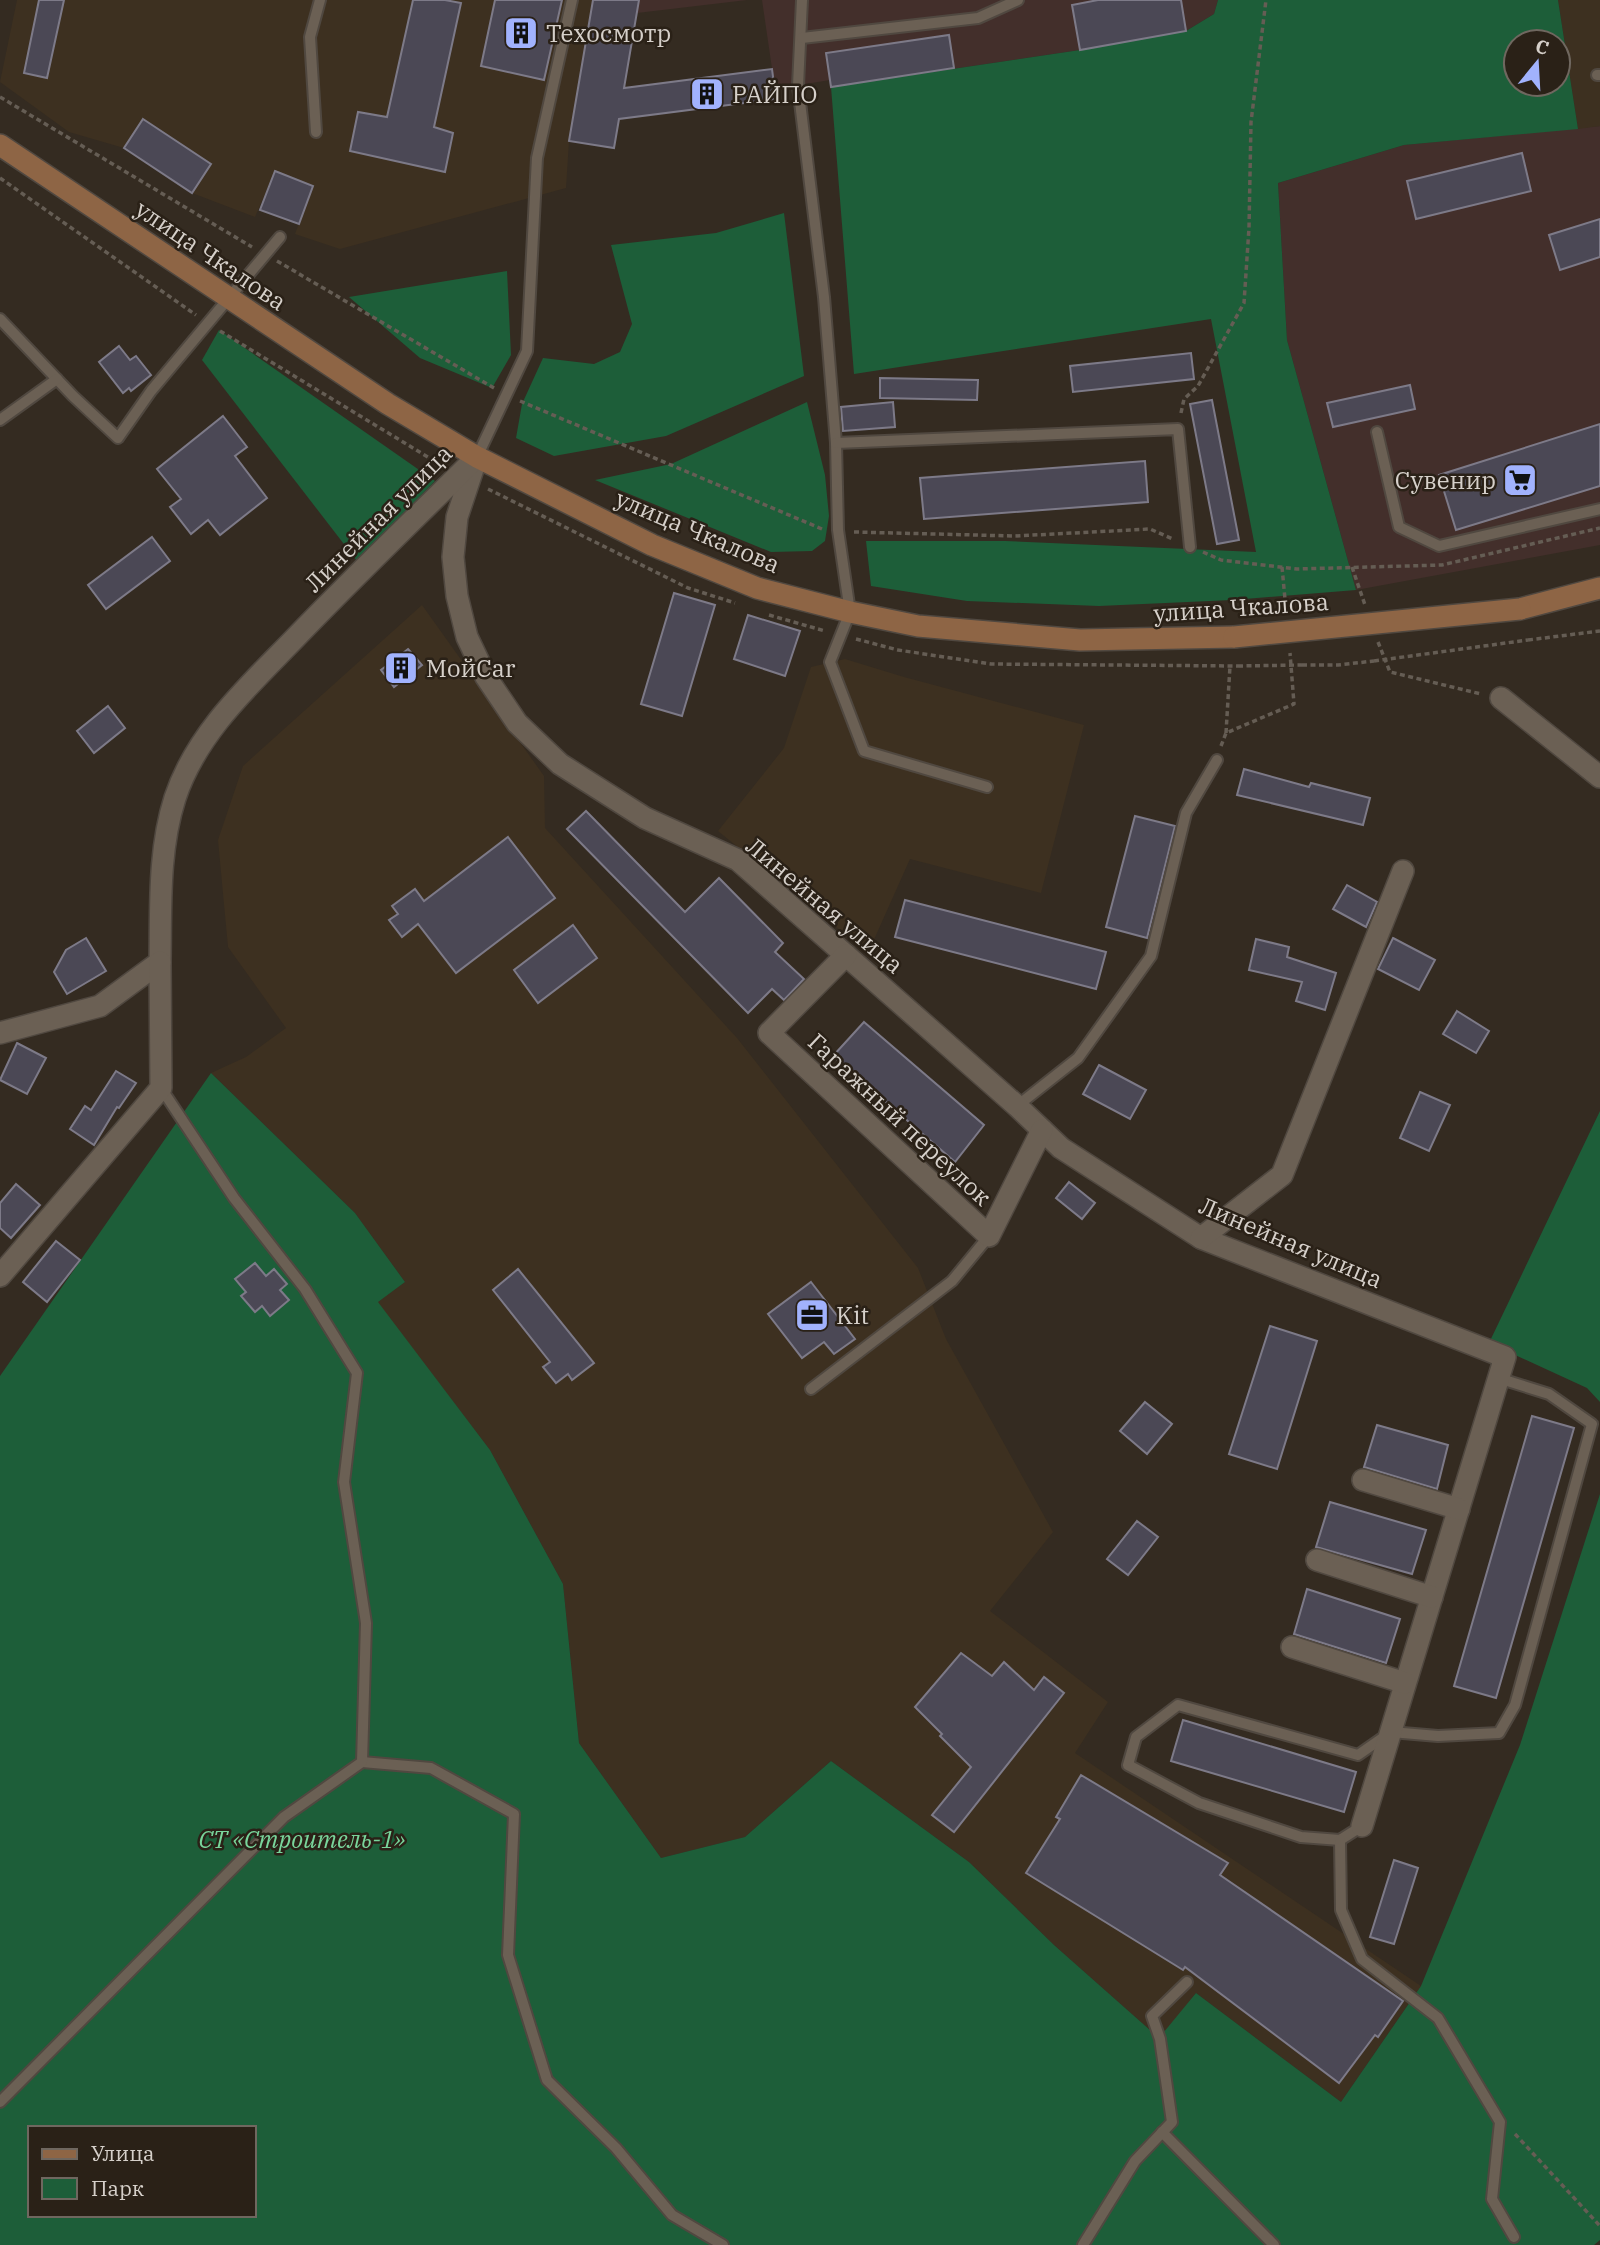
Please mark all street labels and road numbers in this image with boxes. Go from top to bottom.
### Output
street label: улица Чкалова [129,193,293,317]
street label: Линейная улица [297,437,459,599]
street label: улица Чкалова [611,482,785,580]
street label: улица Чкалова [1152,585,1330,629]
street label: Линейная улица [740,830,910,980]
street label: Гаражный переулок [802,1026,998,1212]
street label: Линейная улица [1194,1189,1388,1295]

